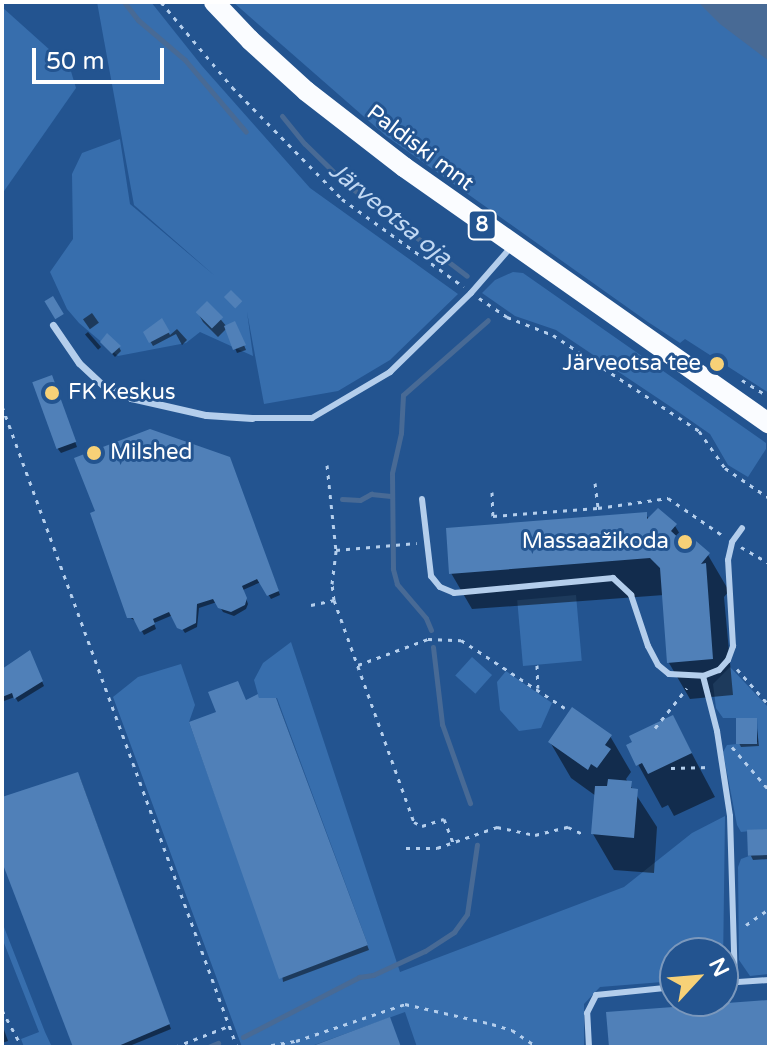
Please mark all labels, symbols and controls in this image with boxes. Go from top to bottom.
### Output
scale bar [36,32,168,82]
text: 50 m [46,47,104,76]
street label: Paldiski mnt [361,99,479,197]
water label: Järveotsa oja [323,156,457,272]
road number: 8 [466,209,498,241]
place label: Järveotsa tee [563,351,701,377]
marker: Järveotsa tee [708,355,726,373]
place label: FK Keskus [68,380,176,406]
marker: FK Keskus [43,384,61,402]
place label: Milshed [110,440,192,466]
marker: Milshed [85,444,103,462]
place label: Massaažikoda [522,529,669,555]
marker: Massaažikoda [676,533,694,551]
north arrow [659,937,739,1017]
text: N [703,954,734,981]

